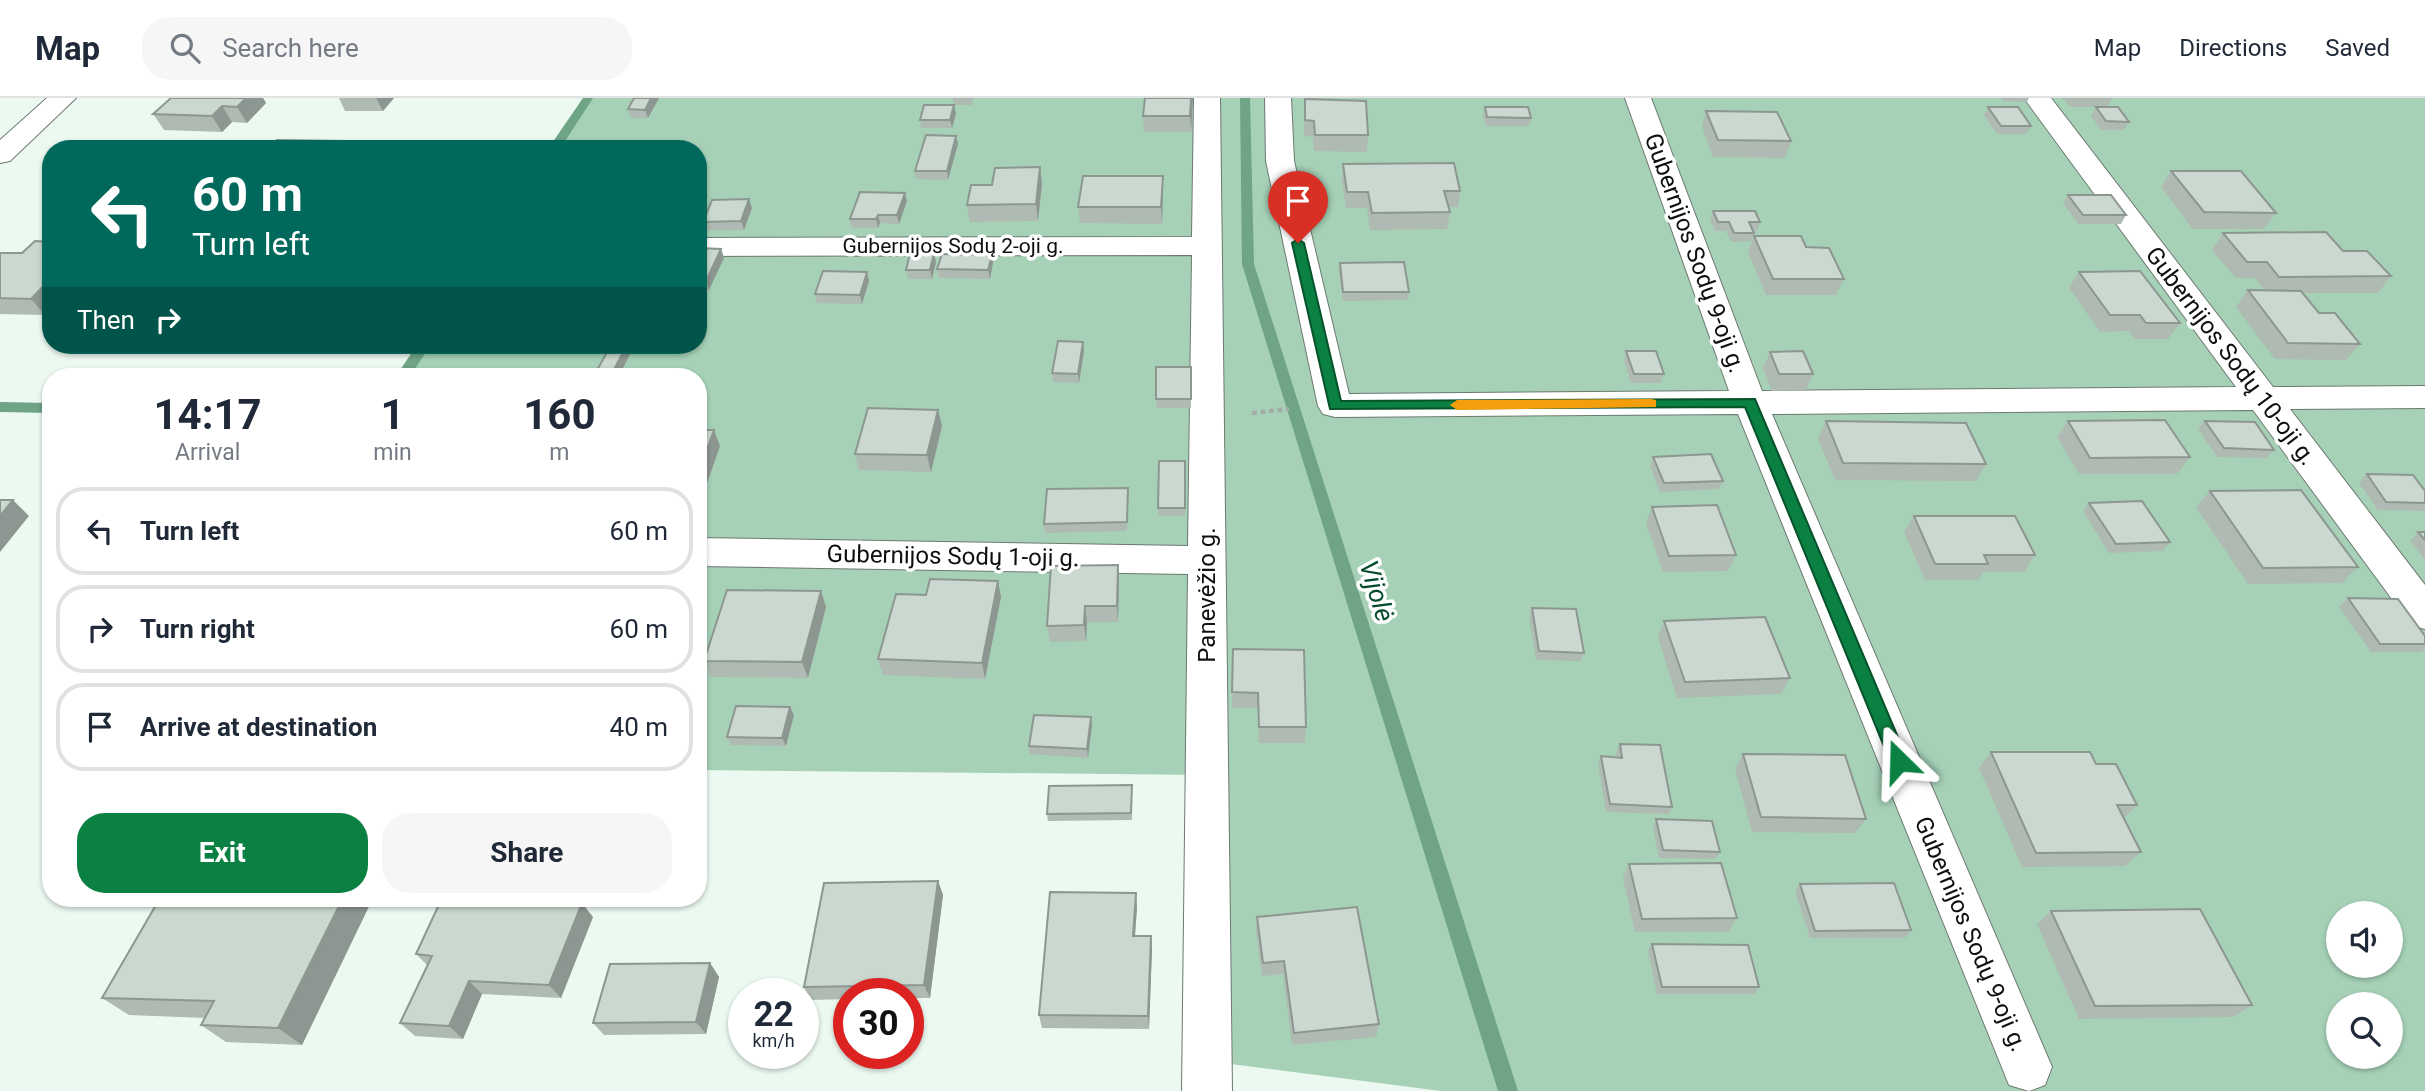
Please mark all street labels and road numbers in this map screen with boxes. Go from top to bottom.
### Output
street label: Gubernijos Sodų 9-oji g. [1639,130,1751,376]
street label: Gubernijos Sodų 2-oji g. [842,234,1064,258]
street label: Gubernijos Sodų 10-oji g. [2140,241,2322,471]
street label: Panevėžio g. [1193,527,1221,663]
street label: Gubernijos Sodų 1-oji g. [826,540,1080,572]
street label: Gubernijos Sodų 9-oji g. [1909,812,2033,1056]

